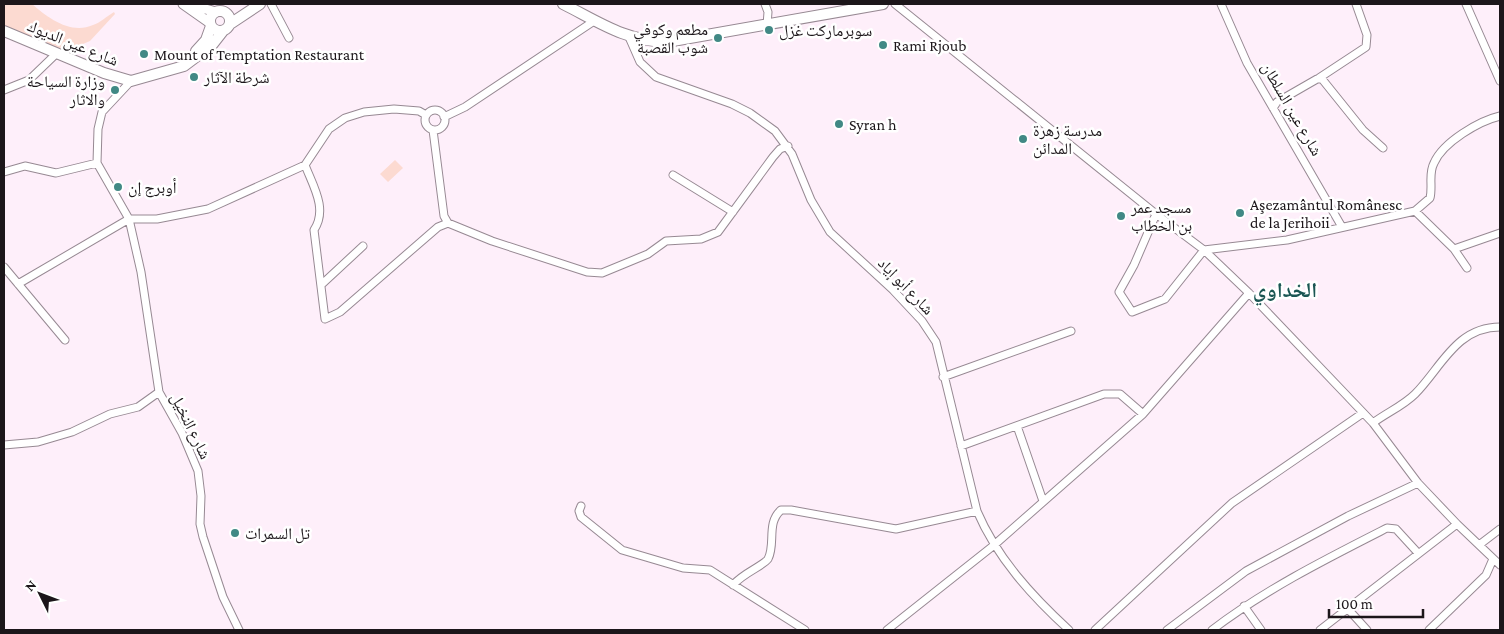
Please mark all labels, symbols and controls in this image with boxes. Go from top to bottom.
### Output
street label: شارع عين الديوك [24,17,121,71]
place label: مطعم وكوفي شوب القصبة [633,21,708,57]
place label: سوبرماركت غزل [779,22,872,41]
marker: سوبرماركت غزل [763,24,775,36]
marker: مطعم وكوفي شوب القصبة [712,32,724,44]
place label: Rami Rjoub [893,37,966,55]
marker: Rami Rjoub [877,39,889,51]
place label: Mount of Temptation Restaurant [154,46,365,64]
marker: Mount of Temptation Restaurant [138,48,150,60]
street label: شارع عين السلطان [1257,59,1326,160]
place label: شرطة الآثار [203,69,270,87]
marker: شرطة الآثار [188,71,200,83]
place label: وزارة السياحة والاثار [27,73,105,109]
marker: وزارة السياحة والاثار [109,84,121,96]
place label: Syran h [849,116,897,134]
marker: Syran h [833,118,845,130]
place label: مدرسة زهرة المدائن [1033,122,1102,159]
marker: مدرسة زهرة المدائن [1017,133,1029,145]
place label: أوبرج إن [128,178,177,198]
marker: أوبرج إن [112,181,124,193]
place label: Aşezamântul Românesc de la Jerihoii [1250,196,1402,232]
place label: مسجد عمر بن الخطاب [1130,199,1192,236]
marker: Aşezamântul Românesc de la Jerihoii [1234,207,1246,219]
marker: مسجد عمر بن الخطاب [1115,210,1127,222]
street label: شارع أبو إياد [873,254,938,319]
district label: الخداوي [1253,278,1317,306]
street label: شارع النخيل [166,390,214,463]
place label: تل السمرات [245,525,310,544]
marker: تل السمرات [229,527,241,539]
north arrow [15,569,65,619]
text: N [21,576,40,594]
scale bar [1329,586,1423,618]
text: 100 m [1336,596,1373,612]

